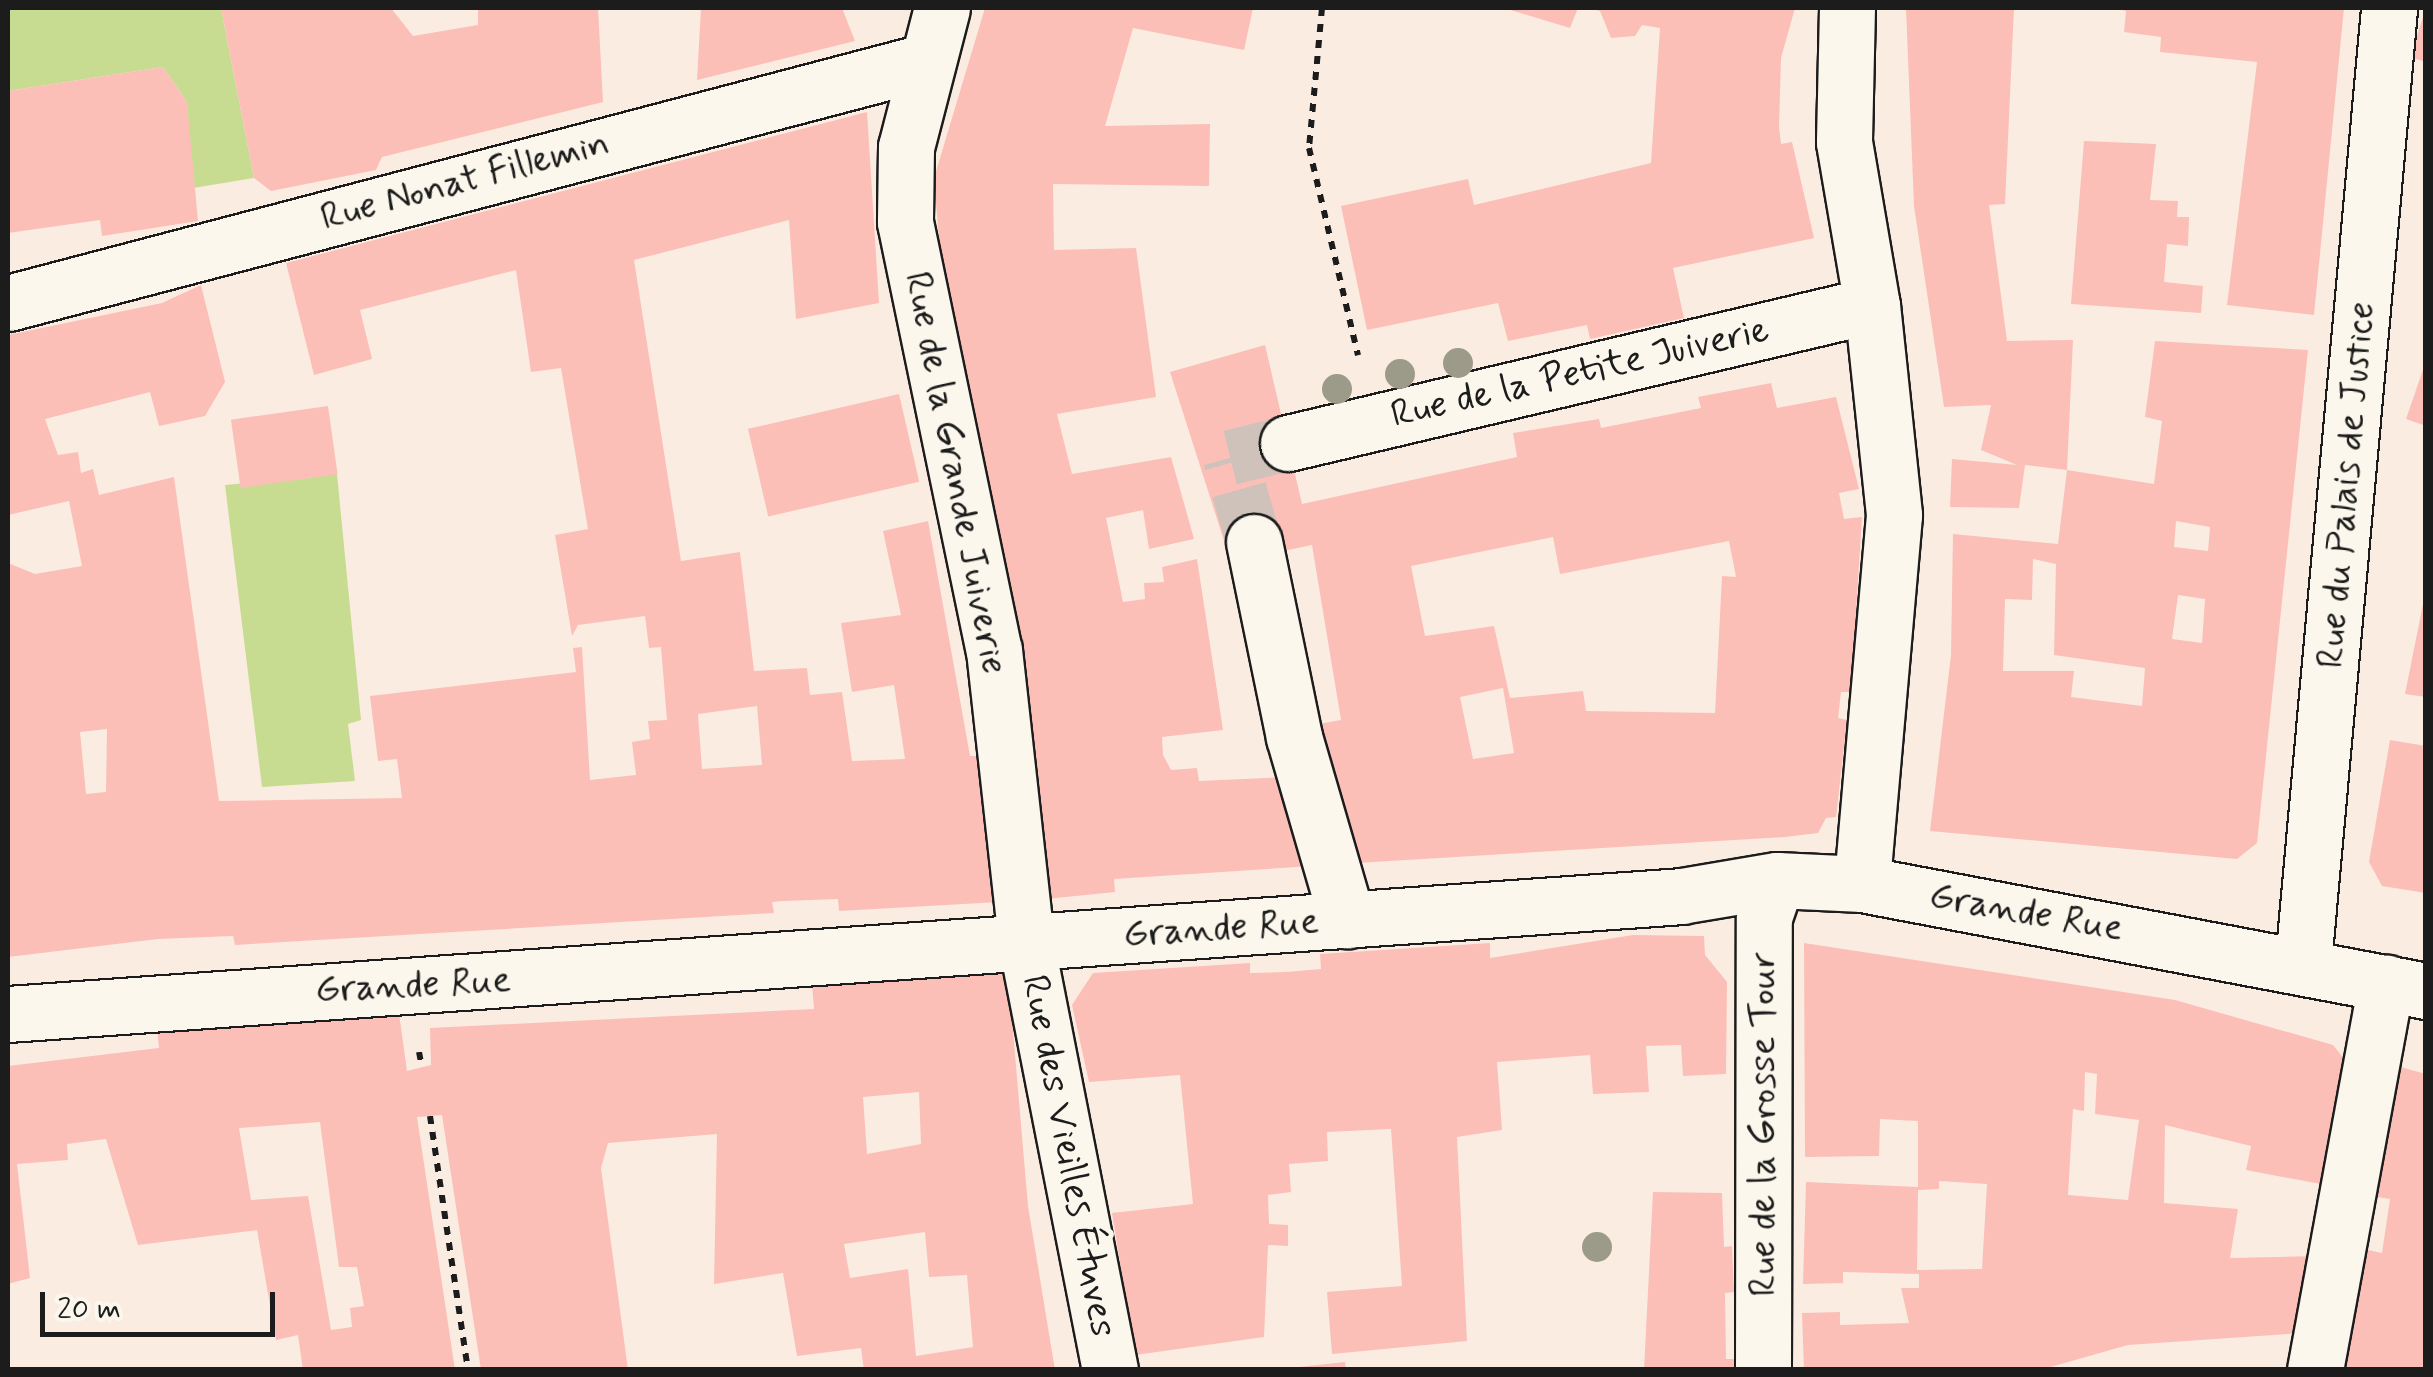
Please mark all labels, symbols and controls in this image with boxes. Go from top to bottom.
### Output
street label: Rue Nonat Fillemin [316,121,614,241]
street label: Rue de la Grande Juiverie [893,264,1017,682]
street label: Rue du Palais de Justice [2308,300,2386,670]
street label: Rue de la Petite Juiverie [1383,307,1777,439]
street label: Grande Rue [1928,874,2124,952]
street label: Grande Rue [1124,900,1318,958]
street label: Rue de la Grosse Tour [1741,957,1787,1291]
street label: Grande Rue [316,958,510,1014]
street label: Rue des Vieilles Étuves [1011,973,1125,1339]
scale bar [45,1272,280,1334]
text: 20 m [57,1290,121,1329]

